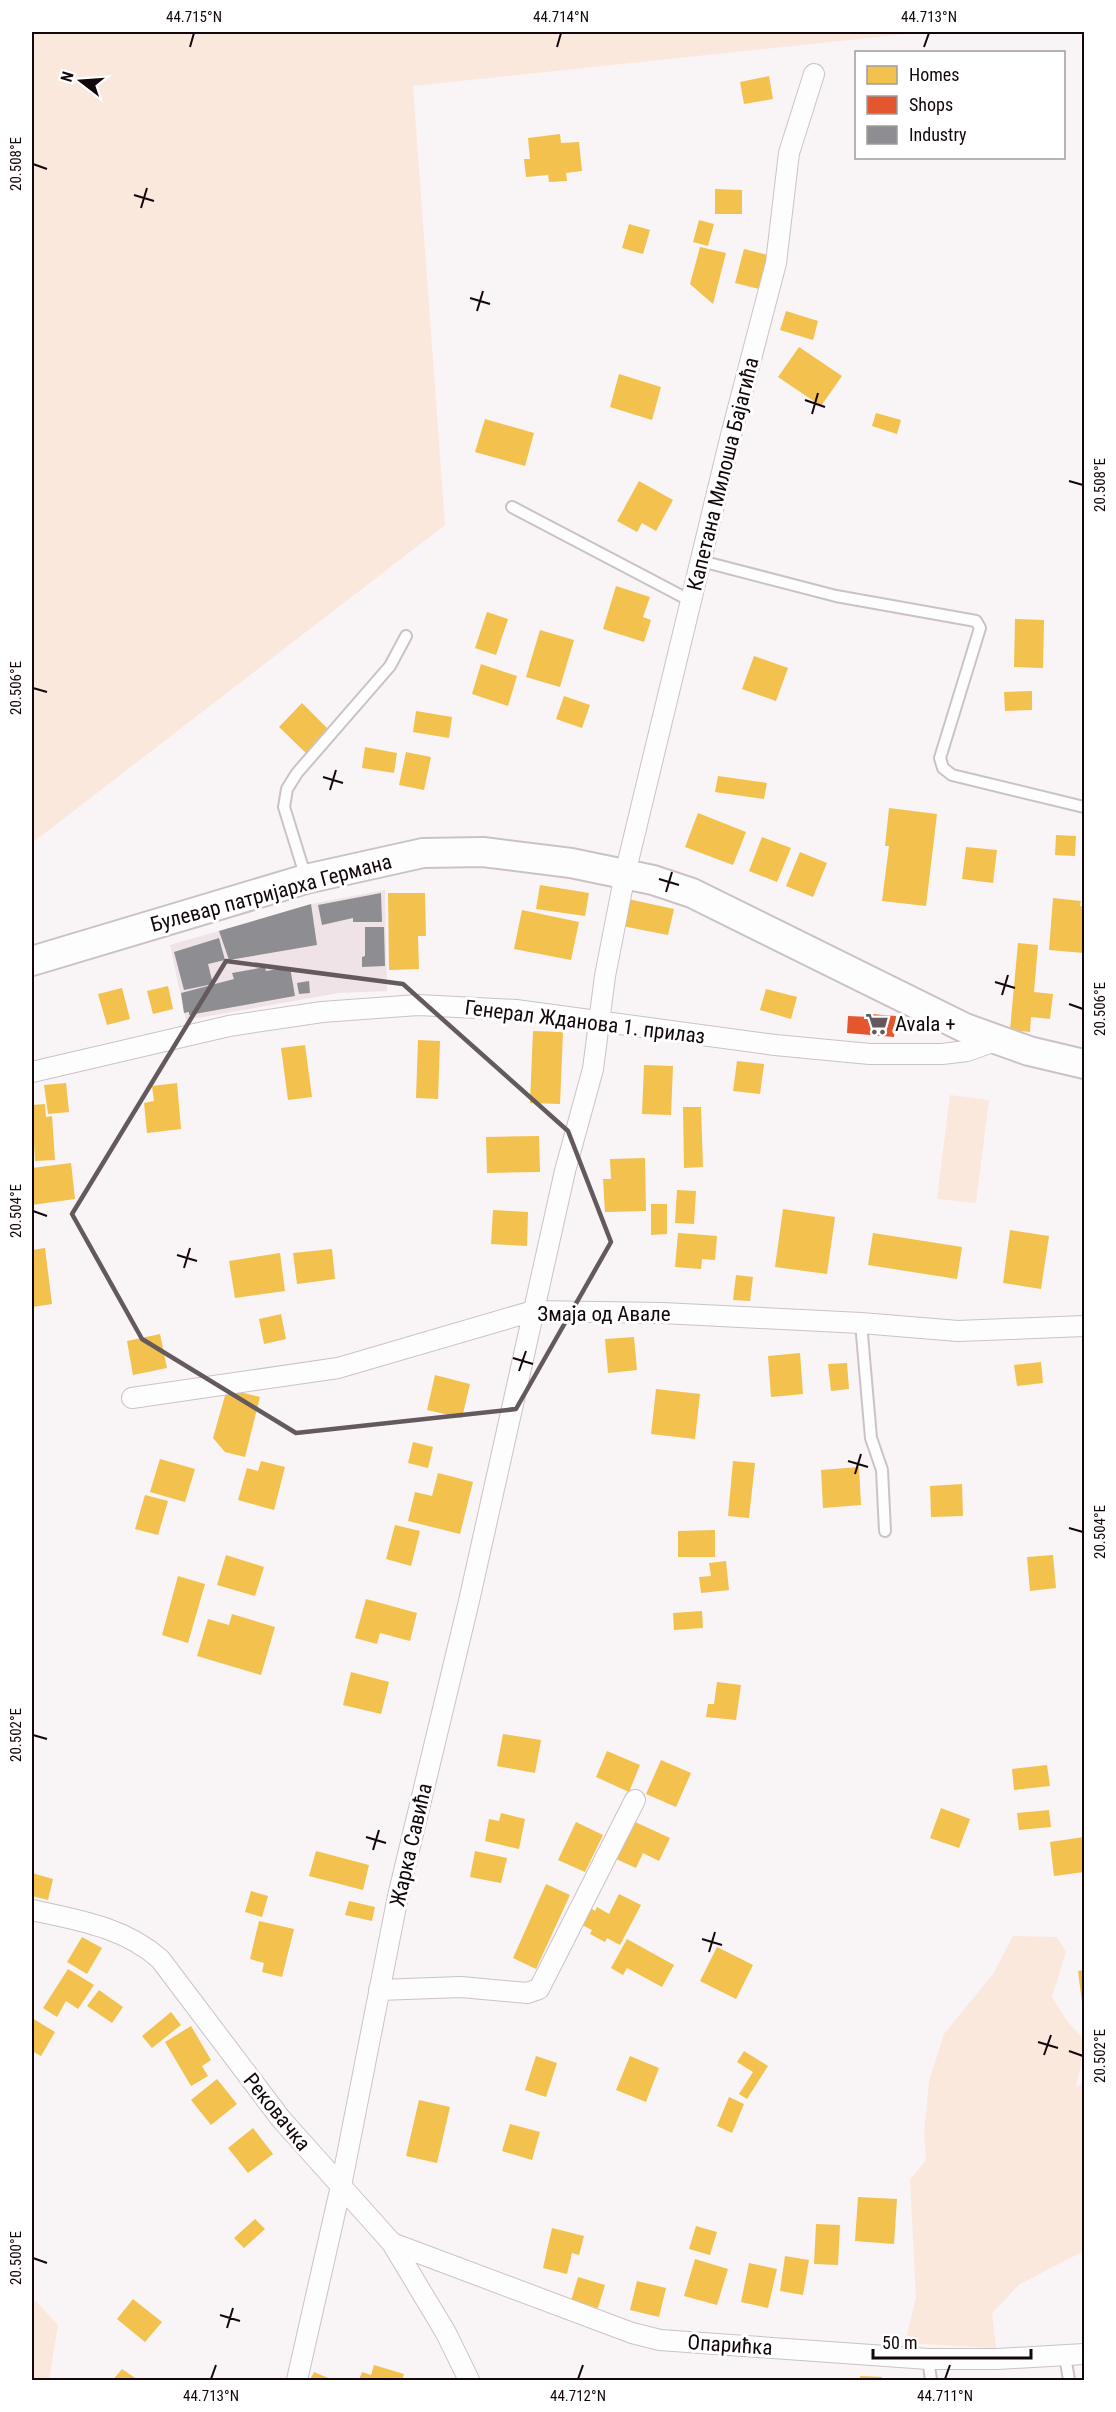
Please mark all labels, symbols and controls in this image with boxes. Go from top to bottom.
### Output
text: 44.715°N [166,8,222,26]
text: 44.714°N [533,8,589,26]
text: 44.713°N [901,8,957,26]
north arrow [51,51,111,111]
legend [855,51,1065,159]
text: Homes [909,64,959,85]
text: N [57,69,78,84]
text: Shops [909,94,953,115]
text: Industry [909,124,967,145]
text: 20.508°E [7,137,25,191]
street label: Капетана Милоша Бајагића [682,355,764,593]
text: 20.508°E [1091,458,1109,512]
text: 20.506°E [7,661,25,715]
street label: Булевар патријарха Германа [148,849,394,937]
text: 20.506°E [1091,982,1109,1036]
street label: Генерал Жданова 1. прилаз [463,995,707,1049]
supermarket icon: Avala + [864,1011,890,1037]
place label: Avala + [895,1012,956,1036]
text: 20.504°E [7,1184,25,1238]
street label: Змаја од Авале [537,1302,671,1326]
text: 20.504°E [1091,1505,1109,1559]
text: 20.502°E [7,1708,25,1762]
street label: Жарка Савића [385,1781,437,1909]
text: 20.502°E [1091,2029,1109,2083]
street label: Рековачка [239,2068,315,2156]
text: 20.500°E [7,2231,25,2285]
scale bar [873,2322,1030,2360]
street label: Опарићка [687,2330,773,2360]
text: 50 m [882,2332,917,2353]
text: 44.713°N [183,2387,239,2405]
text: 44.712°N [550,2387,606,2405]
text: 44.711°N [917,2387,973,2405]

